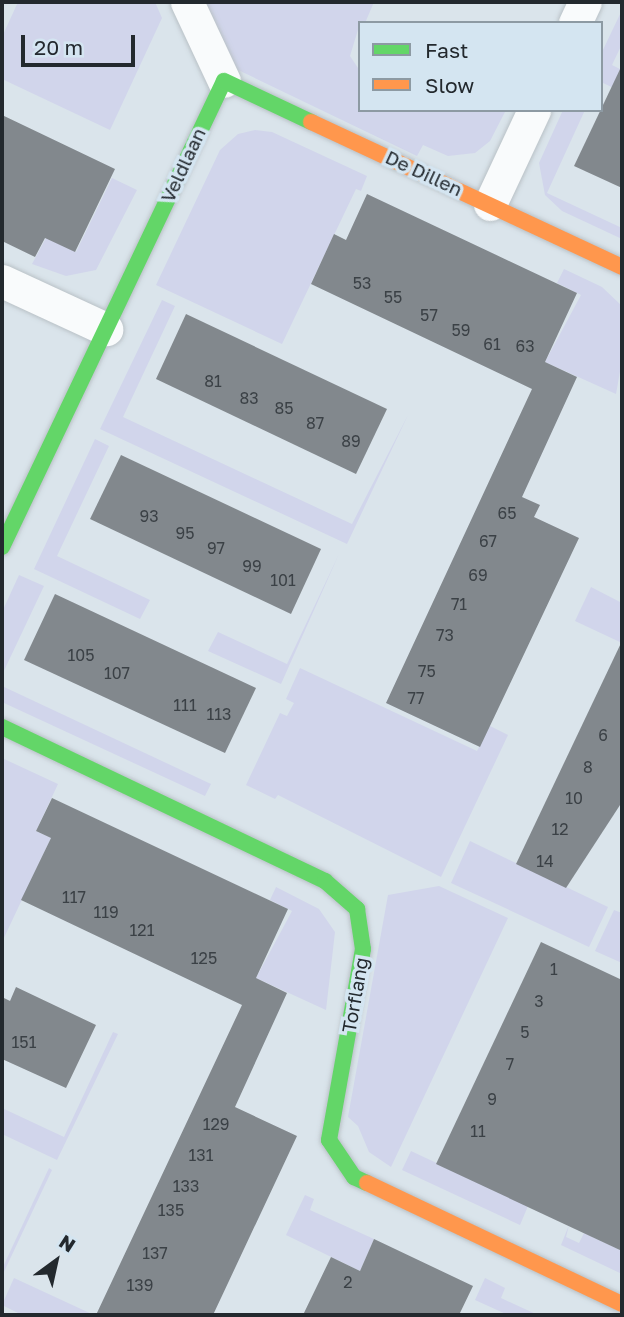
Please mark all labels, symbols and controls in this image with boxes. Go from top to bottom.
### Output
scale bar [24,21,138,65]
legend [358,21,603,112]
text: 20 m [34,34,83,60]
text: Fast [425,37,468,63]
text: Slow [425,72,474,98]
street label: Veldlaan [156,124,210,206]
street label: De Dillen [382,145,466,201]
house number: 53 [353,273,371,293]
house number: 55 [384,287,402,307]
house number: 57 [420,305,438,325]
house number: 59 [452,320,470,340]
house number: 61 [483,334,501,354]
house number: 63 [515,336,535,356]
house number: 81 [204,371,222,391]
house number: 83 [239,388,259,408]
house number: 85 [274,398,294,418]
house number: 87 [306,413,324,433]
house number: 89 [341,431,361,451]
house number: 65 [498,503,516,523]
house number: 93 [139,506,159,526]
house number: 95 [176,523,194,543]
house number: 67 [479,531,497,551]
house number: 97 [207,538,225,558]
house number: 99 [242,556,262,576]
house number: 69 [468,565,488,585]
house number: 101 [270,570,296,590]
house number: 71 [451,594,467,614]
house number: 73 [436,625,454,645]
house number: 105 [68,645,94,665]
house number: 75 [418,661,436,681]
house number: 107 [104,663,130,683]
house number: 77 [408,688,424,708]
house number: 111 [173,695,197,715]
house number: 113 [207,704,231,724]
house number: 6 [598,725,608,745]
house number: 8 [583,757,593,777]
house number: 10 [565,788,583,808]
house number: 12 [551,819,569,839]
house number: 14 [536,851,554,871]
house number: 117 [62,887,86,907]
house number: 119 [93,902,119,922]
house number: 121 [130,920,154,940]
house number: 125 [191,948,217,968]
street label: Torflang [337,955,373,1035]
house number: 1 [550,959,558,979]
house number: 3 [534,991,544,1011]
house number: 5 [520,1022,530,1042]
house number: 151 [12,1032,36,1052]
house number: 7 [506,1054,514,1074]
house number: 9 [487,1089,497,1109]
house number: 129 [203,1114,229,1134]
house number: 11 [470,1121,486,1141]
house number: 131 [189,1145,213,1165]
house number: 133 [173,1176,199,1196]
house number: 135 [158,1200,184,1220]
north arrow [21,1226,91,1296]
text: N [55,1229,80,1257]
house number: 137 [142,1243,168,1263]
house number: 2 [343,1272,353,1292]
house number: 139 [127,1275,153,1295]

